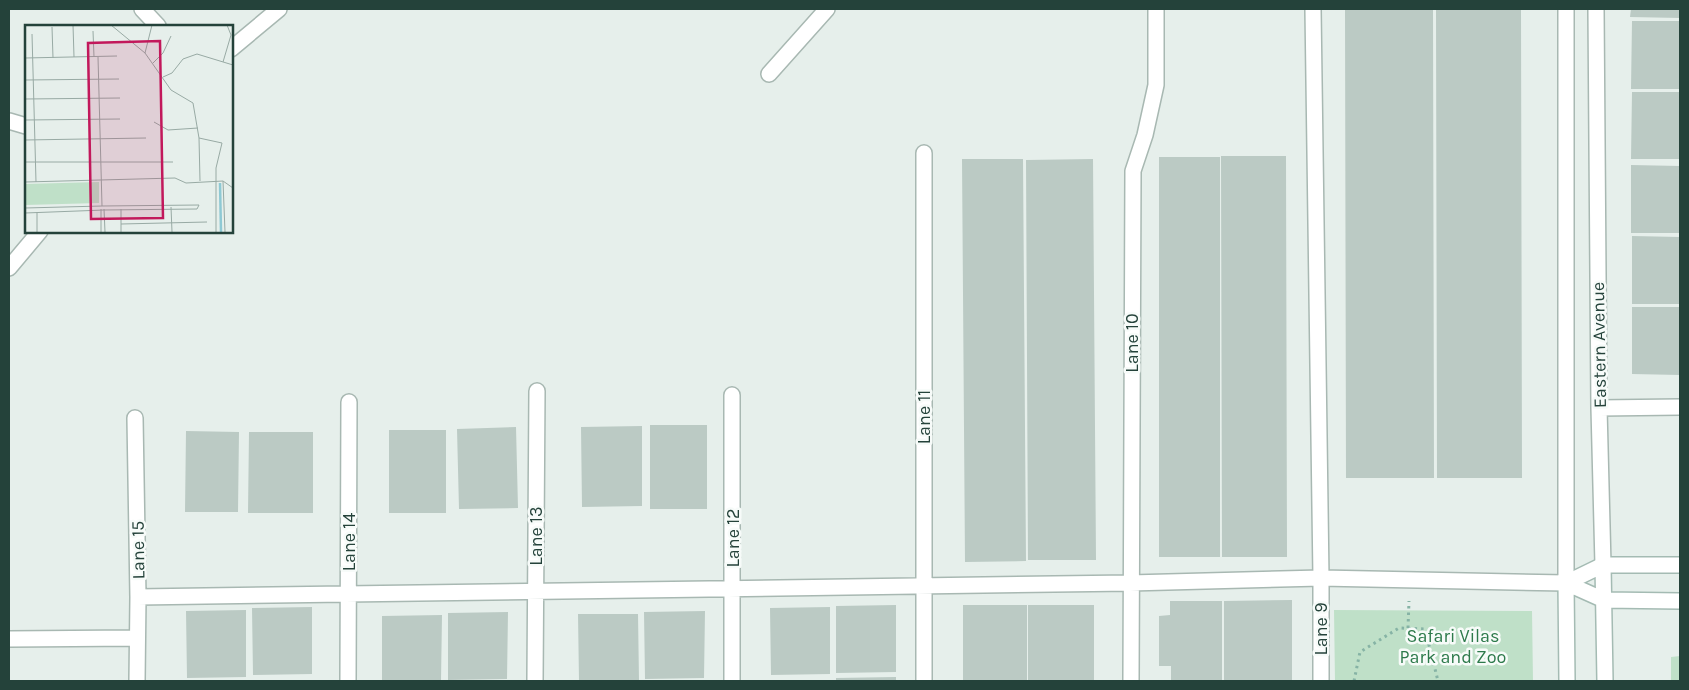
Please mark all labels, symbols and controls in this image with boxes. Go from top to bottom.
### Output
inset map [25,25,232,232]
street label: Eastern Avenue [1587,282,1611,408]
street label: Lane 10 [1121,313,1143,373]
street label: Lane 11 [913,390,935,444]
street label: Lane 13 [525,506,547,566]
street label: Lane 12 [722,508,744,568]
street label: Lane 14 [338,513,360,571]
street label: Lane 15 [126,520,150,580]
street label: Lane 9 [1310,602,1332,656]
park label: Safari Vilas Park and Zoo [1400,625,1506,668]

